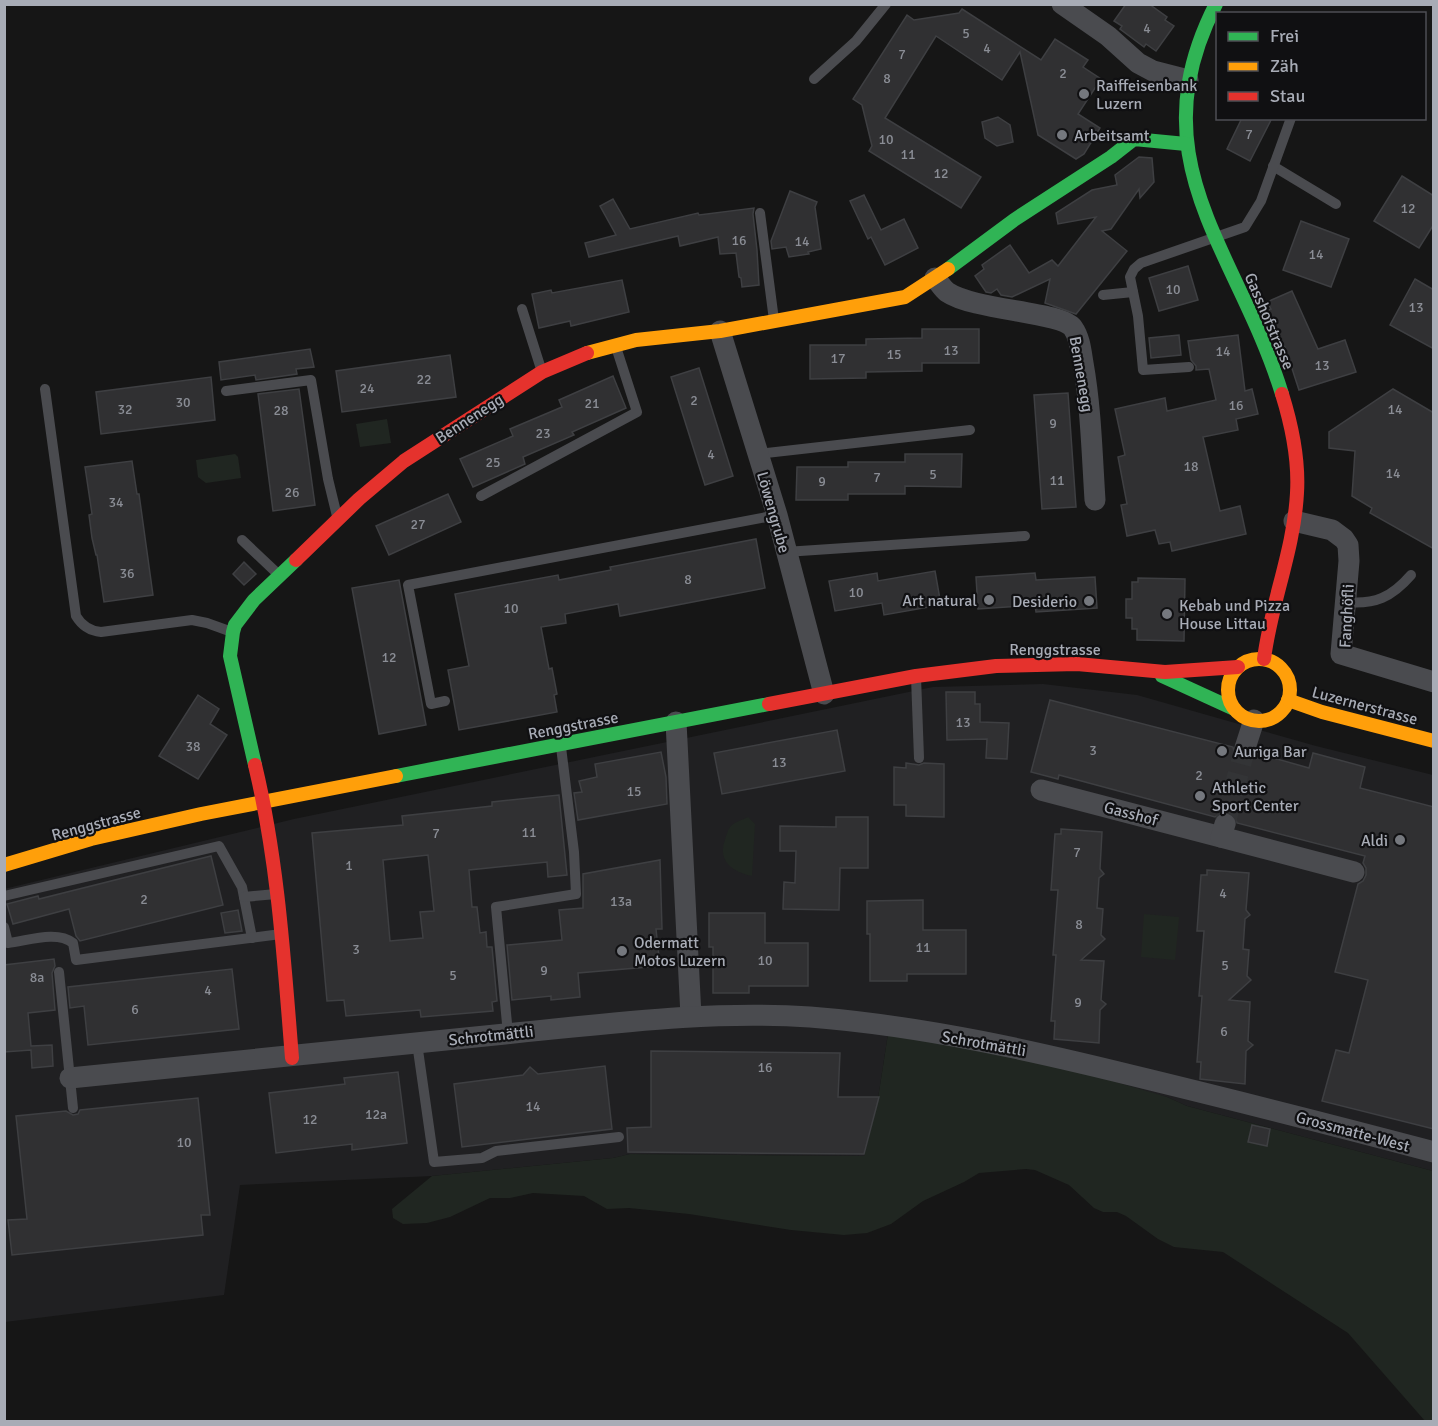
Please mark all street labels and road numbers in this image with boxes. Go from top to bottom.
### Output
street label: Gasshofstrasse [1240,270,1298,373]
street label: Bennenegg [1064,335,1098,414]
street label: Bennenegg [432,390,507,448]
street label: Löwengrube [752,469,794,555]
street label: Fanghöfli [1335,583,1359,649]
street label: Renggstrasse [1009,640,1101,660]
street label: Luzernerstrasse [1310,682,1420,730]
street label: Renggstrasse [526,707,620,745]
street label: Gasshof [1102,797,1160,831]
street label: Renggstrasse [49,802,143,845]
street label: Schrotmättli [448,1022,535,1050]
street label: Schrotmättli [940,1027,1028,1061]
street label: Grossmatte-West [1294,1107,1412,1157]

